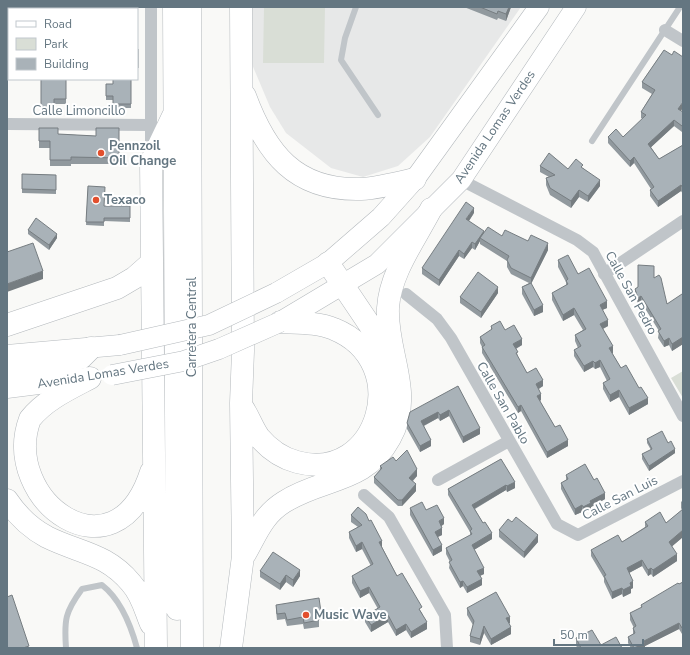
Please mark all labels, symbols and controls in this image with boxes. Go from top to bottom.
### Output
legend [8,8,138,80]
text: Road [44,16,72,32]
text: Park [44,36,69,52]
text: Building [44,56,89,72]
street label: Avenida Lomas Verdes [450,67,540,187]
street label: Calle Limoncillo [32,102,126,120]
place label: Pennzoil Oil Change [109,137,176,170]
marker: Pennzoil Oil Change [96,148,106,158]
place label: Texaco [104,191,146,209]
marker: Texaco [91,195,101,205]
street label: Calle San Pedro [601,248,661,338]
street label: Carretera Central [183,277,201,377]
street label: Avenida Lomas Verdes [36,355,170,393]
street label: Calle San Pablo [472,359,534,447]
street label: Calle San Luis [579,471,661,525]
place label: Music Wave [314,606,387,624]
marker: Music Wave [301,610,311,620]
scale bar [554,621,643,647]
text: 50 m [560,627,588,643]

